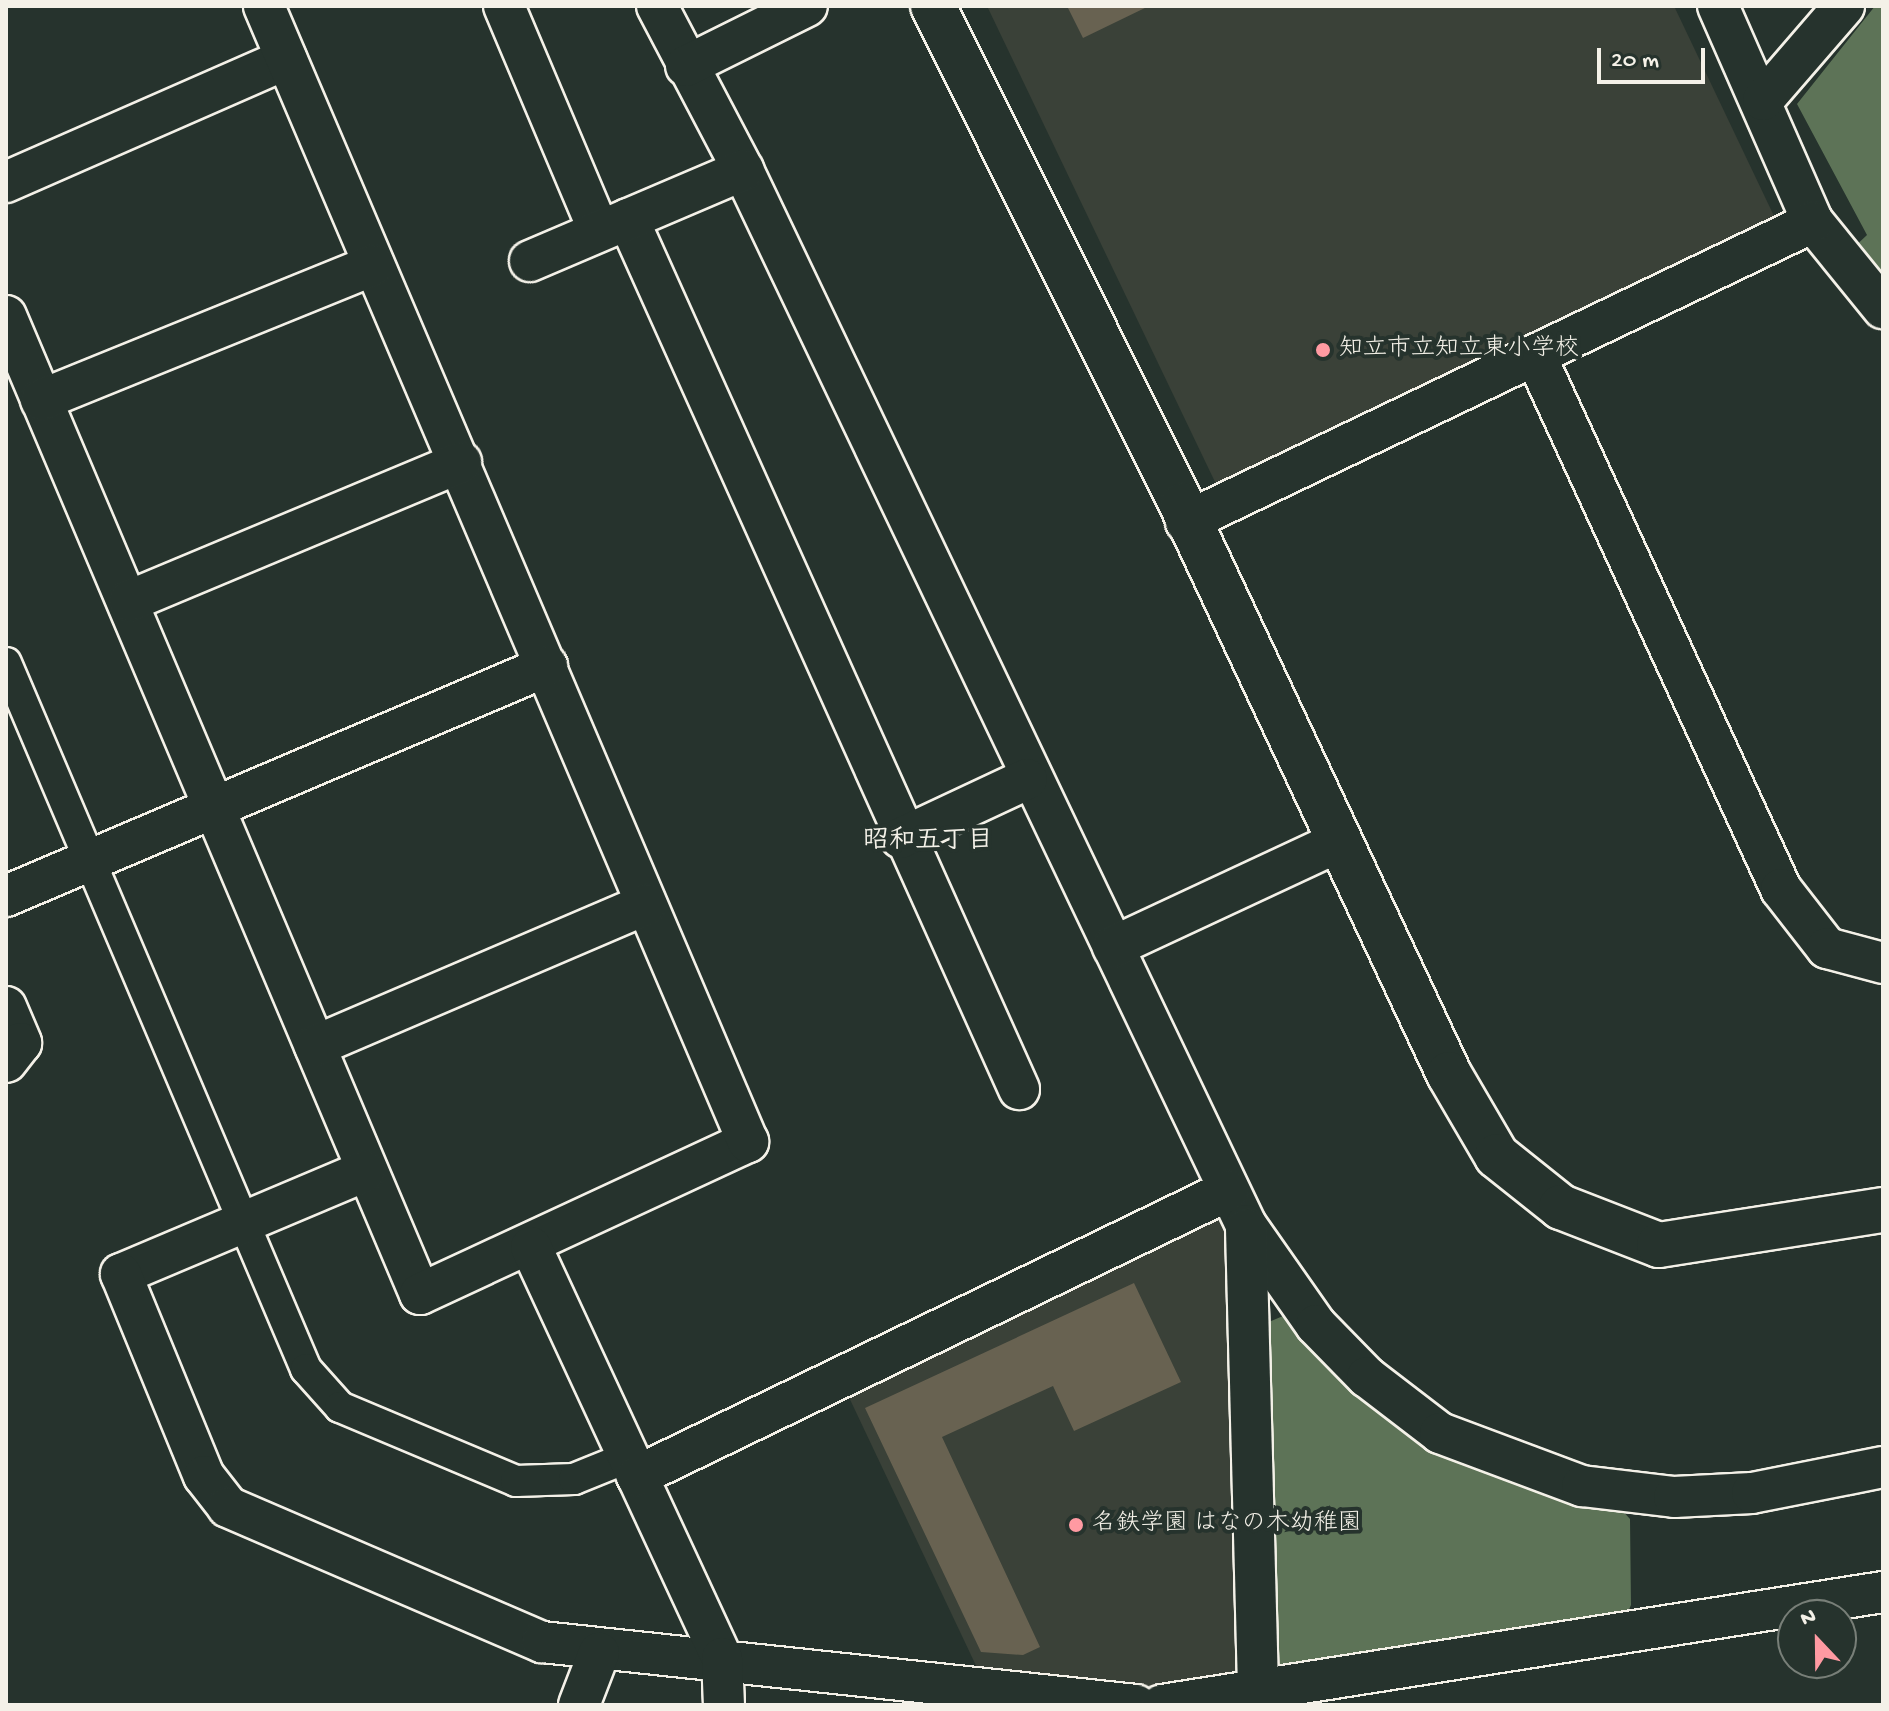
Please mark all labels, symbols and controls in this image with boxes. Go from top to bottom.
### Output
scale bar [1601,32,1709,82]
text: 20 m [1611,47,1659,76]
place label: 知立市立知立東小学校 [1339,336,1579,364]
marker: 知立市立知立東小学校 [1314,341,1332,359]
district label: 昭和五丁目 [863,827,993,859]
place label: 名鉄学園 はなの木幼稚園 [1092,1511,1362,1539]
marker: 名鉄学園 はなの木幼稚園 [1067,1516,1085,1534]
north arrow [1777,1599,1857,1679]
text: N [1797,1604,1820,1633]

